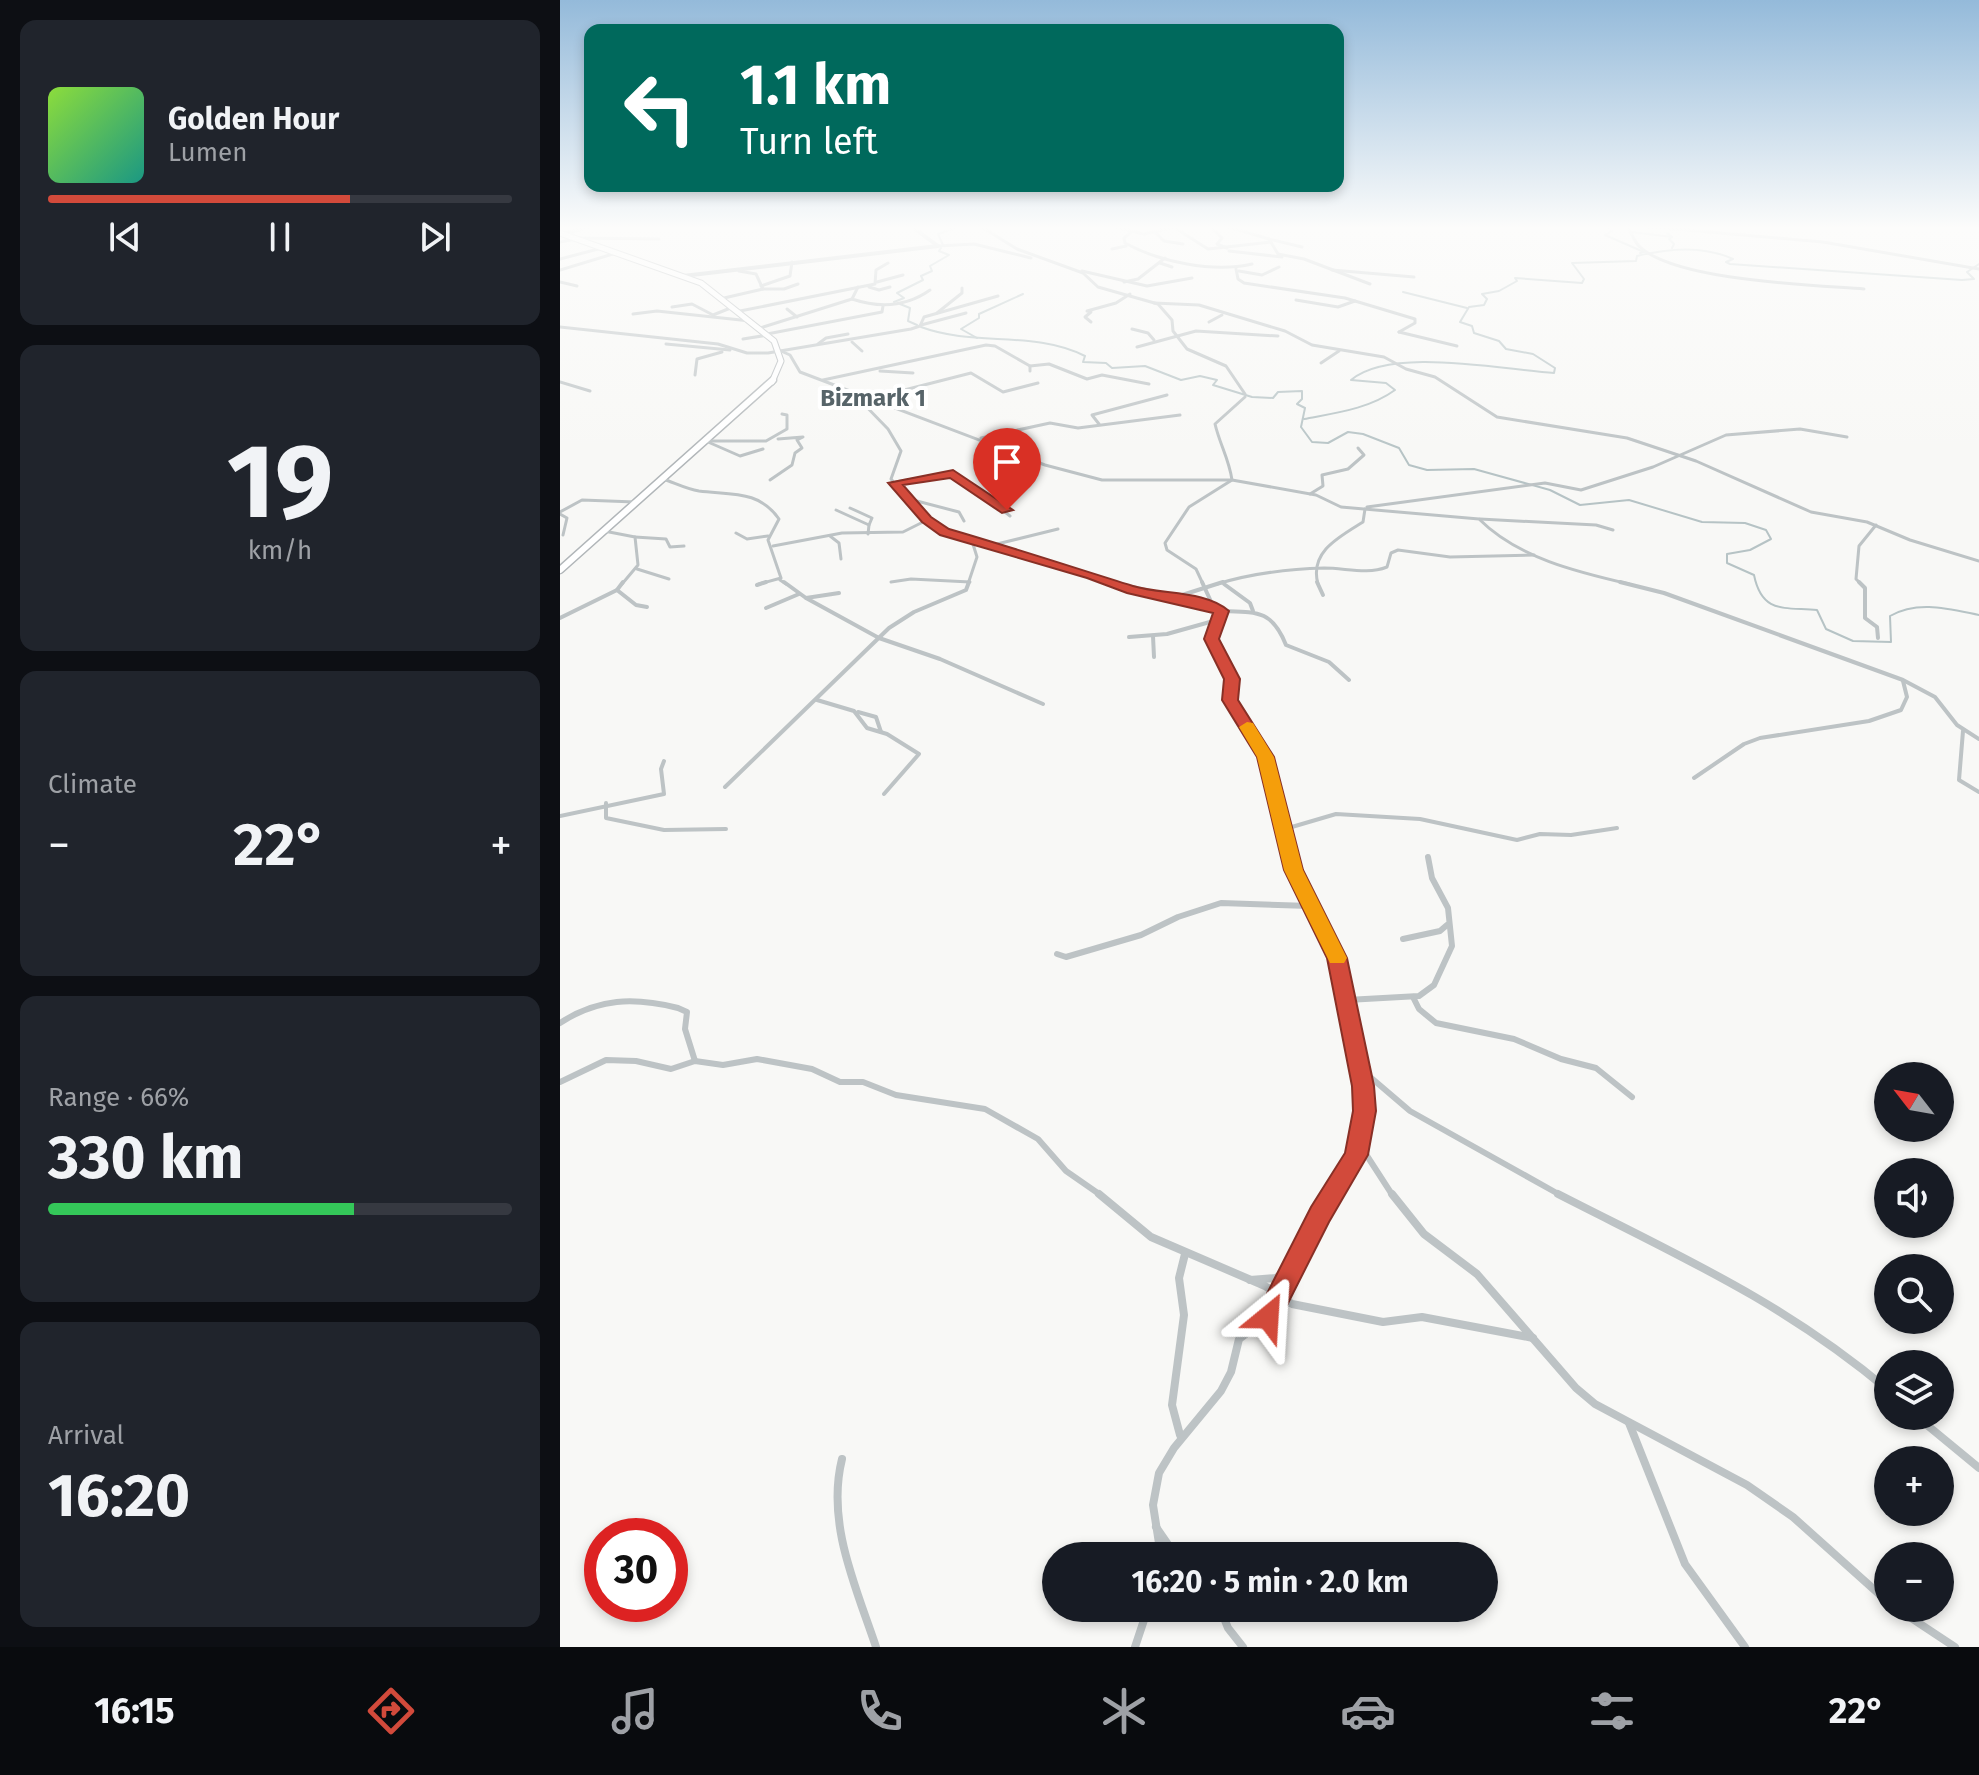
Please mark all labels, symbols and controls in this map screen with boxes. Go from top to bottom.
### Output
text: 1.1 km [740,52,891,119]
icon: left [608,56,712,160]
text: Golden Hour [168,101,339,137]
text: Turn left [740,120,878,164]
text: Lumen [168,137,247,168]
icon: previous [103,215,147,259]
icon: pause [258,215,302,259]
icon: next [413,215,457,259]
district label: Bizmark 1 [820,384,926,412]
text: 19 [227,420,333,545]
pin [973,428,1041,510]
icon: arrive [985,440,1029,484]
text: km/h [248,535,312,566]
text: Climate [48,769,137,800]
text: 22° [233,809,327,881]
text: − [48,819,70,872]
text: + [490,819,512,872]
north arrow [1874,1062,1954,1142]
map controls [1874,1062,1954,1622]
text: Range · 66% [48,1082,189,1113]
text: 330 km [48,1122,244,1194]
button: sound [1874,1158,1954,1238]
button: search [1874,1254,1954,1334]
position arrow [1226,1275,1310,1359]
button: layers [1874,1350,1954,1430]
text: Arrival [48,1420,124,1451]
button: + [1874,1446,1954,1526]
text: 16:20 [48,1460,190,1532]
speed limit sign: 30 [584,1518,688,1622]
button: − [1874,1542,1954,1622]
text: 16:20 · 5 min · 2.0 km [1131,1564,1409,1600]
icon: directions [363,1683,419,1739]
icon: music [607,1683,663,1739]
icon: phone [852,1683,908,1739]
icon: climate [1096,1683,1152,1739]
icon: car [1340,1683,1396,1739]
icon: filters [1584,1683,1640,1739]
text: 16:15 [94,1689,175,1733]
text: 22° [1829,1689,1885,1733]

